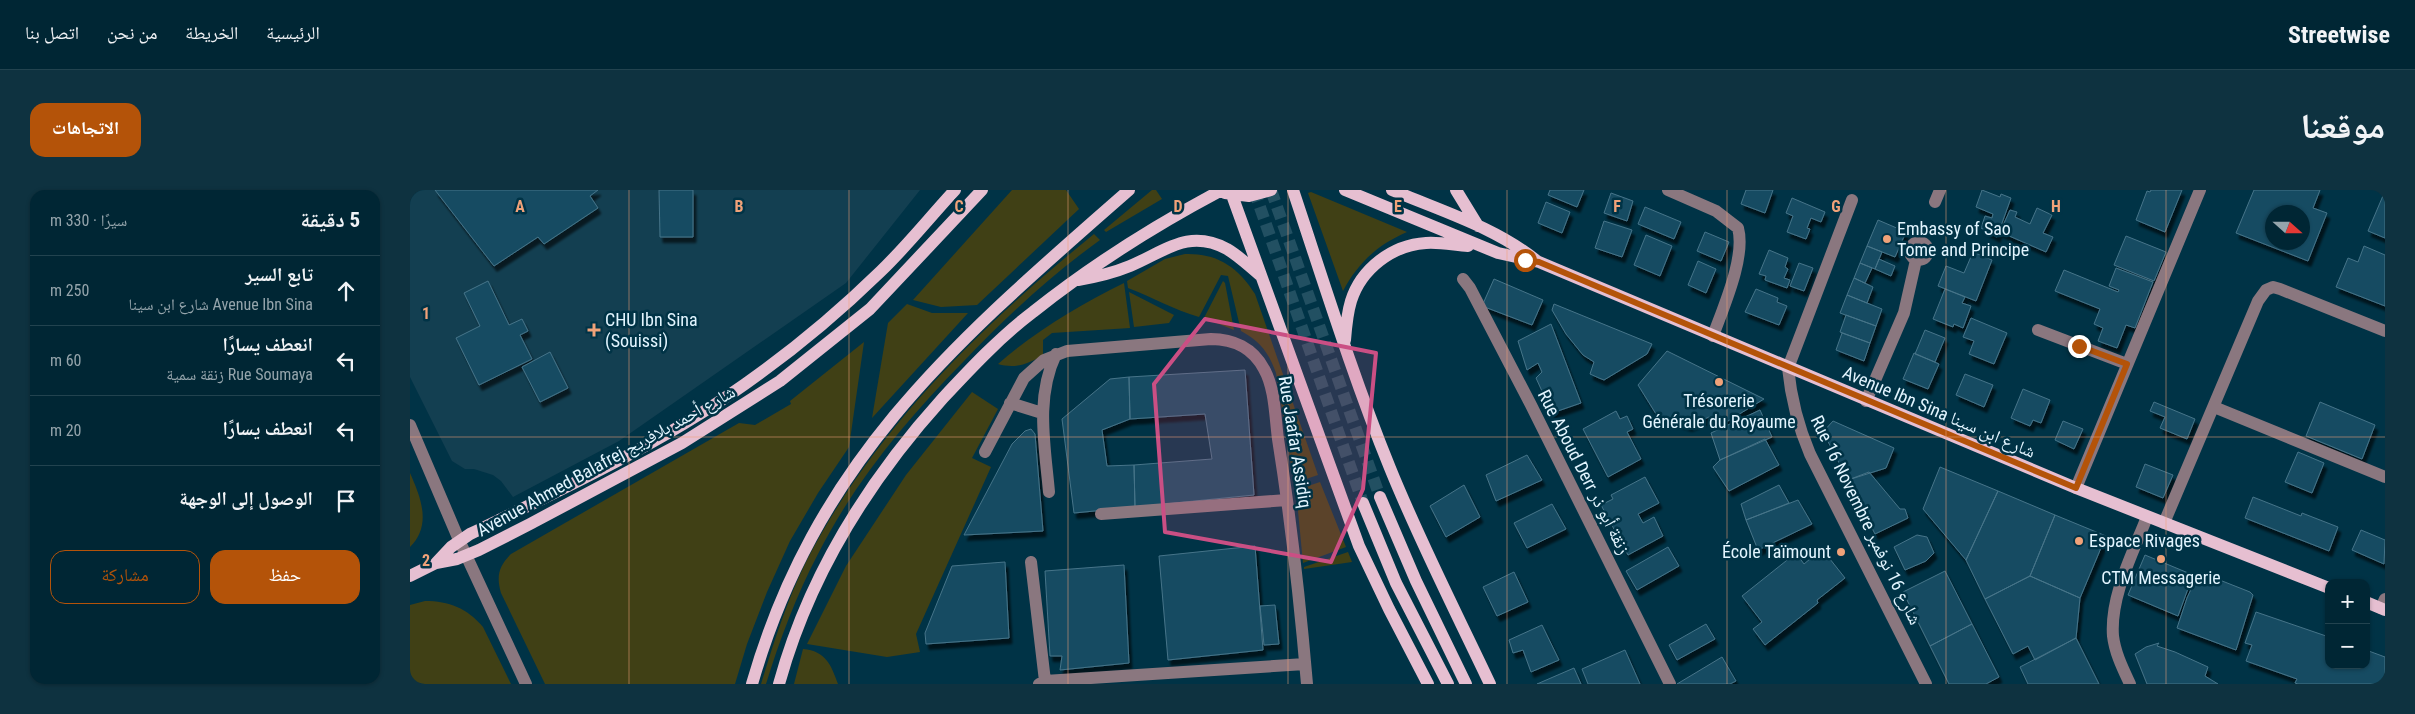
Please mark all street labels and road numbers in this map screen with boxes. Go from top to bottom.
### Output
street label: Avenue Ibn Sina شارع ابن سينا [1839,361,2039,463]
street label: Rue Jaafar Assidiq [1275,374,1316,510]
street label: Avenue Ahmed Balafrej شارع أحمد بلافريج [473,381,740,542]
street label: Rue Aboud Derr زنقة أبو ذر [1533,386,1635,558]
street label: Rue 16 Novembre شارع 16 نوفمبر [1806,412,1926,628]

